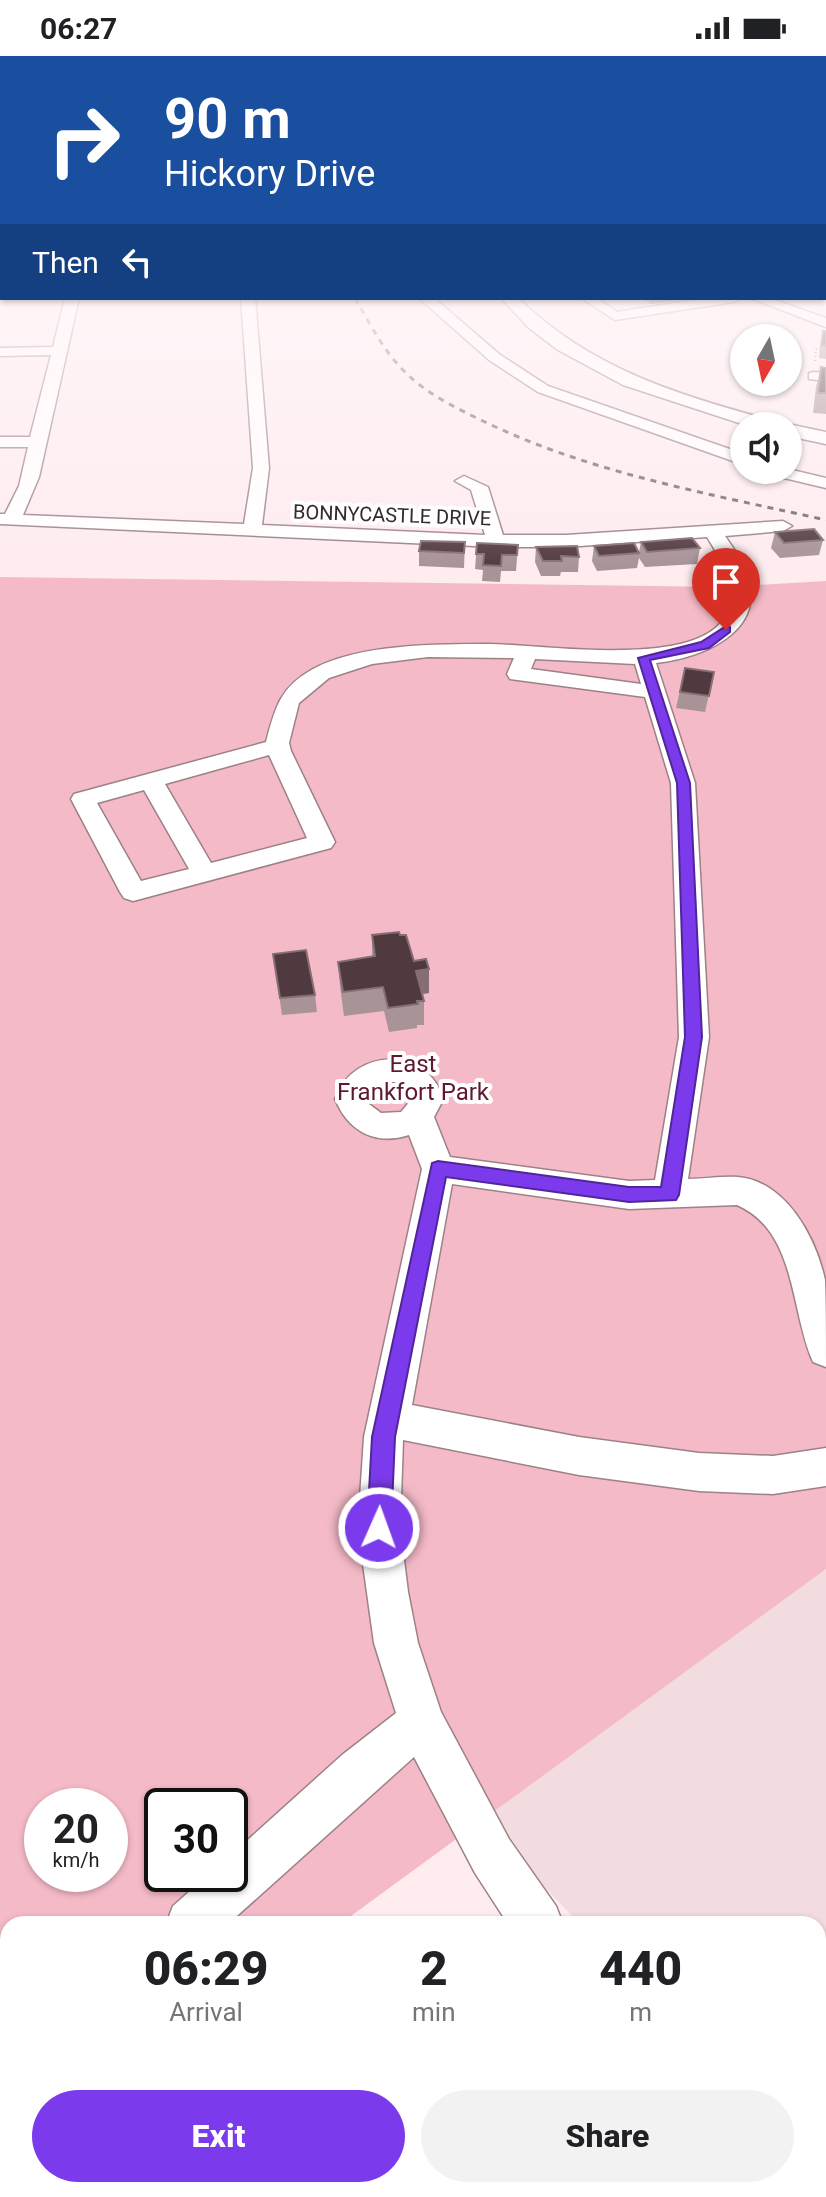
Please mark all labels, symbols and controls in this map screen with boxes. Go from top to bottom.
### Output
text: 06:27 [40,11,117,46]
text: 90 m [164,86,291,152]
icon: right [32,88,136,192]
text: Hickory Drive [164,153,375,195]
icon: left [115,240,159,284]
text: Then [32,245,99,280]
north arrow [730,324,802,396]
map controls [730,324,802,484]
button: sound [730,412,802,484]
street label: BONNYCASTLE DRIVE [293,500,491,530]
pin [692,548,760,630]
icon: arrive [704,560,748,604]
park label: East Frankfort Park [337,1050,490,1106]
position arrow [337,1486,421,1570]
speed limit sign: 30 [144,1788,248,1892]
text: 20 [53,1806,99,1853]
text: km/h [53,1848,99,1872]
text: 06:29 [144,1940,268,1997]
text: 2 [420,1940,448,1997]
text: 440 [599,1940,682,1997]
text: Arrival [169,1997,243,2027]
text: min [412,1997,456,2027]
text: m [629,1997,652,2027]
button: Exit [32,2090,405,2182]
button: Share [421,2090,794,2182]

